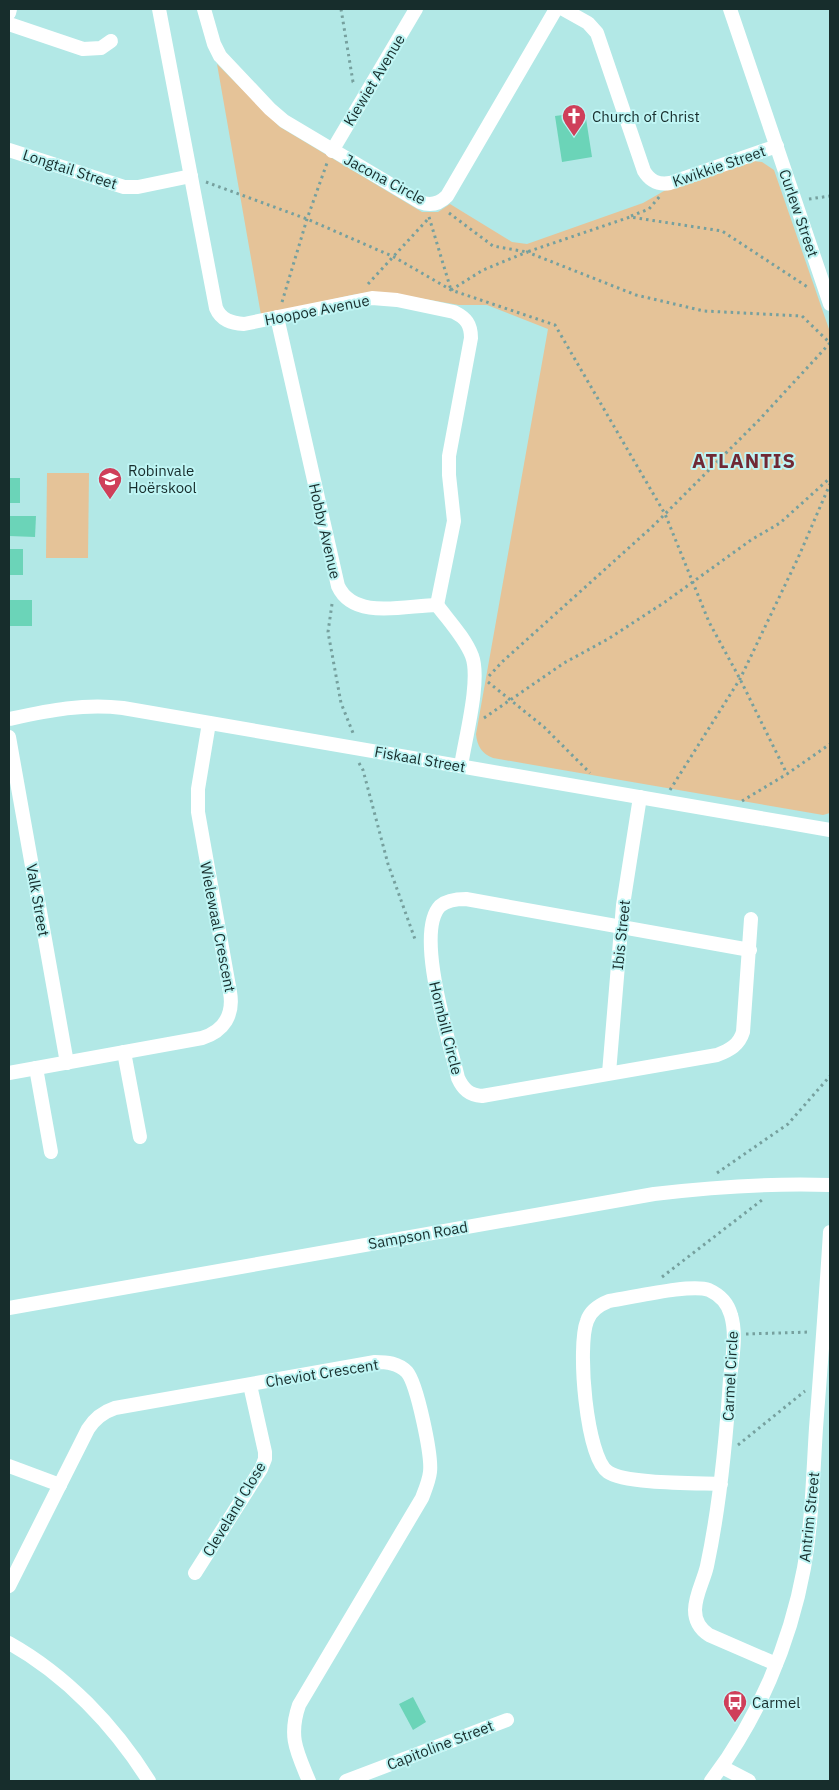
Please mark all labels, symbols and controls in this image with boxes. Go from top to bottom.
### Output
street label: Kiewiet Avenue [339,31,409,129]
church icon: Church of Christ [561,103,587,137]
place label: Church of Christ [592,107,700,126]
street label: Kwikkie Street [670,141,768,191]
street label: Longtail Street [20,145,120,193]
street label: Jacona Circle [341,149,429,209]
street label: Curlew Street [775,167,823,259]
street label: Hoopoe Avenue [263,291,371,329]
district label: ATLANTIS [692,447,796,474]
place label: Robinvale Hoërskool [128,461,197,497]
school or university icon: Robinvale Hoërskool [97,466,123,500]
street label: Hobby Avenue [305,481,345,581]
street label: Fiskaal Street [373,742,467,776]
street label: Wielewaal Crescent [196,860,240,994]
street label: Valk Street [22,862,54,938]
street label: Ibis Street [608,899,634,971]
street label: Hornbill Circle [425,979,467,1077]
street label: Sampson Road [367,1217,469,1253]
street label: Carmel Circle [718,1330,742,1422]
street label: Cheviot Crescent [264,1355,380,1391]
street label: Cleveland Close [198,1458,270,1560]
street label: Antrim Street [795,1471,823,1563]
bus stop icon: Carmel [722,1689,748,1723]
place label: Carmel [752,1693,800,1712]
street label: Capitoline Street [384,1716,496,1774]

